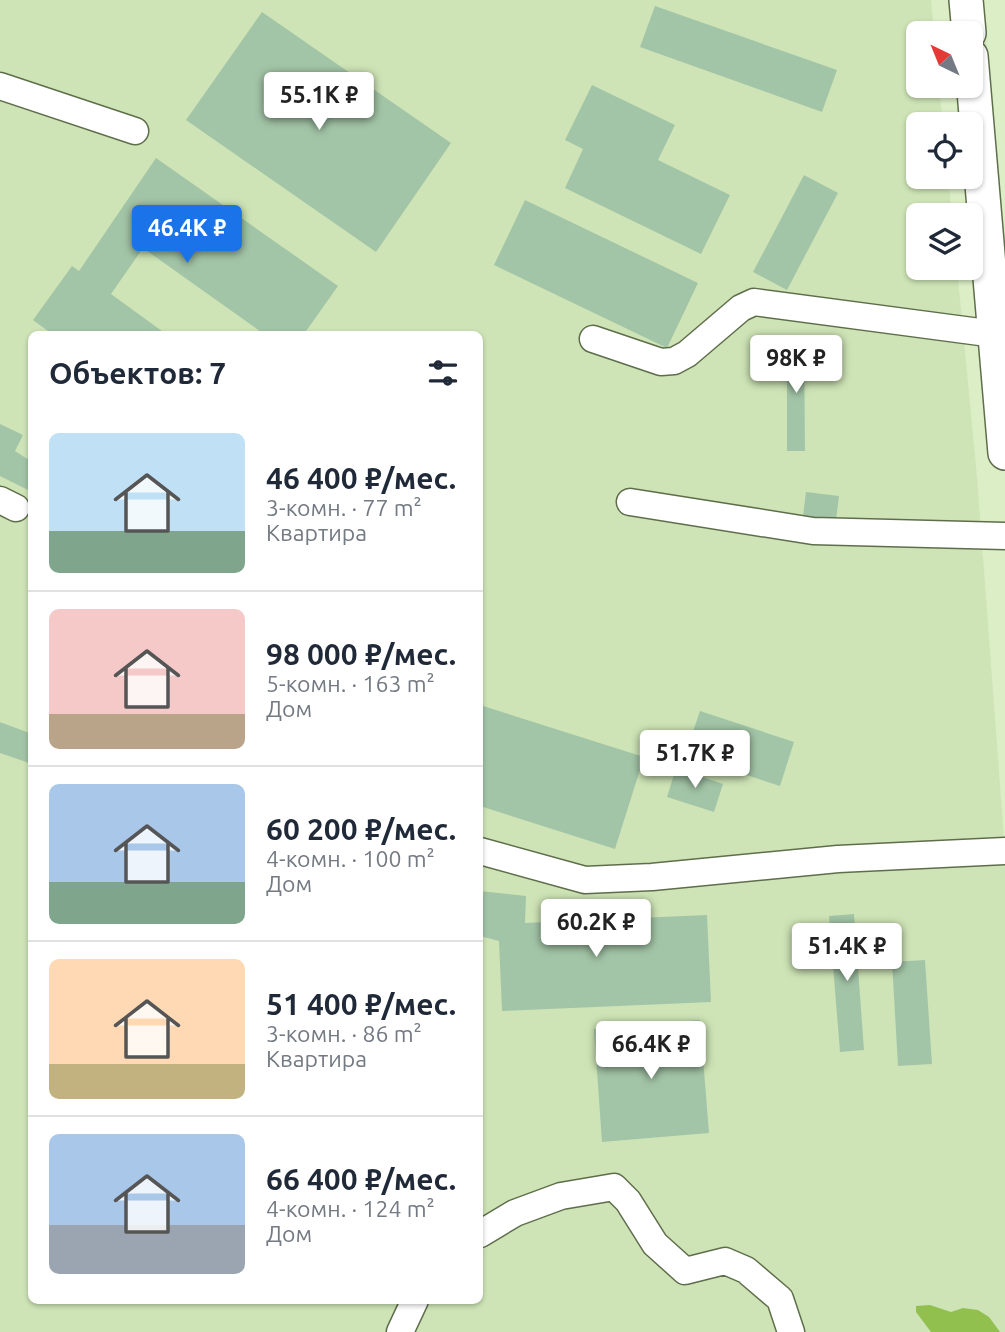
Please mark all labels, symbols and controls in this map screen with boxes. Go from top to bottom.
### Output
north arrow [906,21,984,98]
map controls [906,21,983,280]
pin: 55.1K ₽ [254,72,384,132]
text: 55.1K ₽ [280,82,358,107]
button: locate [906,112,983,189]
button: layers [906,203,983,280]
pin: 46.4K ₽ [122,205,252,265]
text: 46.4K ₽ [148,215,226,240]
pin: 98K ₽ [747,336,845,395]
text: 98K ₽ [766,345,826,370]
icon: filters [424,354,462,392]
text: Объектов: 7 [49,356,226,390]
icon: home [105,461,189,545]
text: 46 400 ₽/мес. [266,461,456,495]
text: 3-комн. · 77 m² [266,495,422,520]
text: Квартира [266,520,367,545]
icon: home [105,637,189,721]
text: 98 000 ₽/мес. [266,637,456,671]
text: 5-комн. · 163 m² [266,671,435,696]
text: Дом [266,696,312,721]
pin: 51.7K ₽ [630,730,760,790]
text: 51.7K ₽ [656,740,734,765]
icon: home [105,812,189,896]
text: 60 200 ₽/мес. [266,812,456,846]
text: 4-комн. · 100 m² [266,846,435,871]
text: Дом [266,871,312,896]
pin: 60.2K ₽ [531,900,661,959]
text: 60.2K ₽ [557,909,635,934]
pin: 51.4K ₽ [782,923,912,983]
text: 51.4K ₽ [808,933,886,958]
icon: home [105,987,189,1071]
text: 51 400 ₽/мес. [266,987,456,1021]
text: 3-комн. · 86 m² [266,1021,422,1046]
pin: 66.4K ₽ [586,1021,716,1081]
text: 66.4K ₽ [612,1031,690,1056]
text: Квартира [266,1046,367,1071]
icon: home [105,1162,189,1246]
text: 66 400 ₽/мес. [266,1162,456,1196]
text: 4-комн. · 124 m² [266,1196,435,1221]
text: Дом [266,1221,312,1246]

